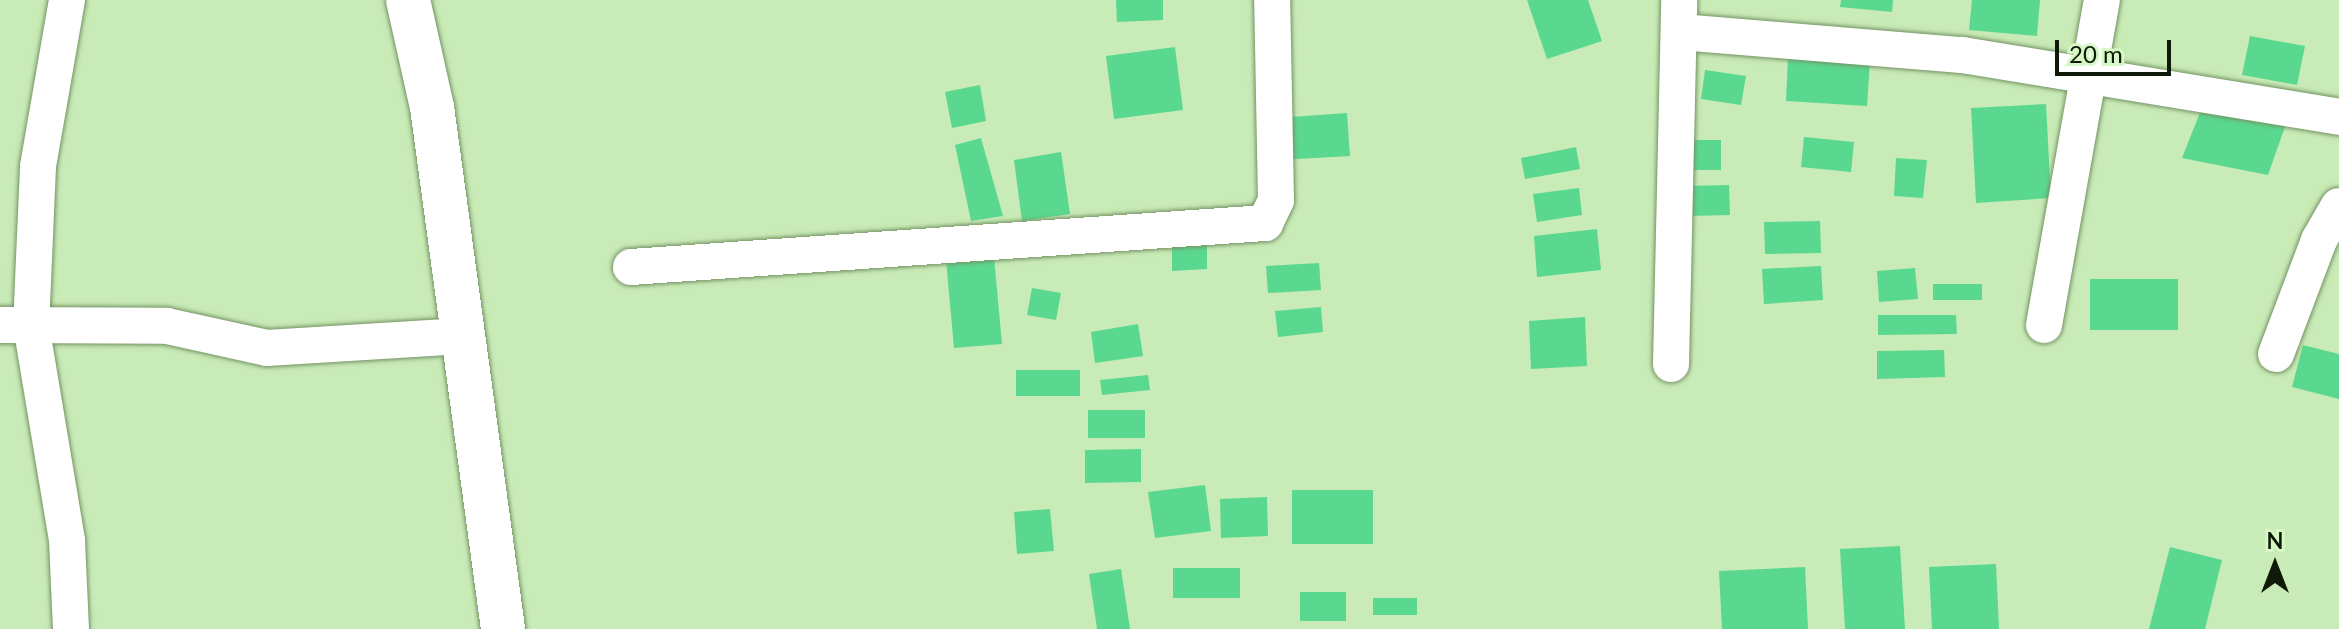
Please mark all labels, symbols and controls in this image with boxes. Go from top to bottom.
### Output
scale bar [2059,24,2175,74]
text: 20 m [2069,39,2123,68]
north arrow [2235,525,2315,605]
text: N [2267,527,2283,554]

